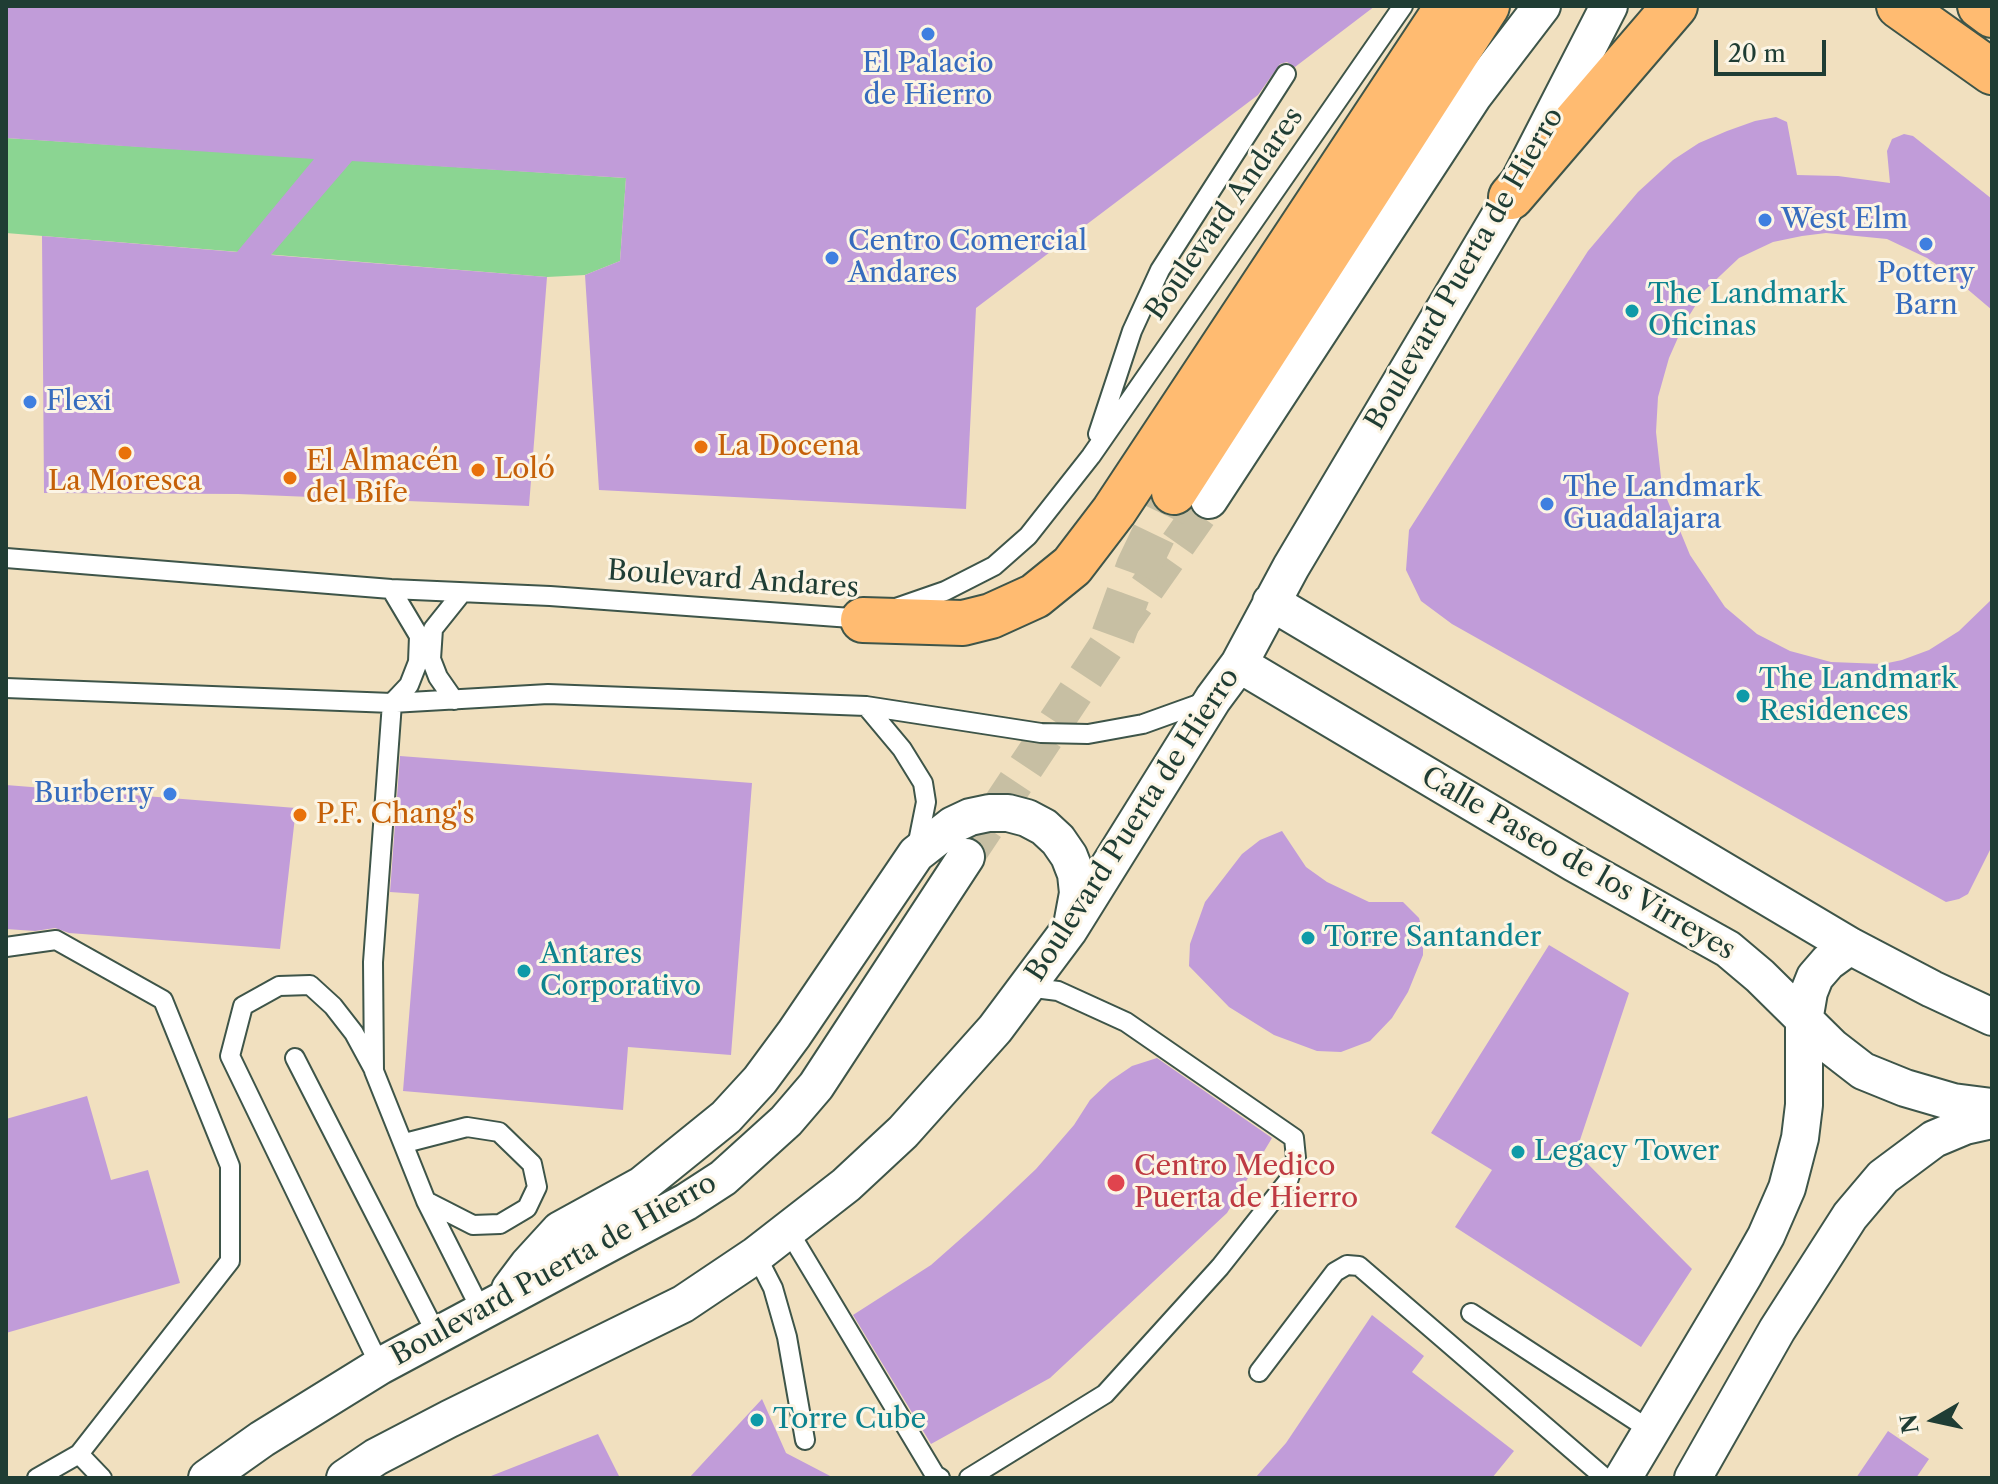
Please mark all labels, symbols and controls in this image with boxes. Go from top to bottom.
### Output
scale bar [1718,24,1830,74]
marker: El Palacio de Hierro [919,25,937,43]
text: 20 m [1728,39,1786,68]
place label: El Palacio de Hierro [862,47,994,113]
street label: Boulevard Andares [1139,101,1311,327]
street label: Boulevard Puerta de Hierro [1359,102,1571,436]
place label: West Elm [1781,203,1908,237]
marker: West Elm [1756,211,1774,229]
place label: Centro Comercial Andares [848,225,1087,291]
marker: Pottery Barn [1917,235,1935,253]
marker: Centro Comercial Andares [823,249,841,267]
place label: Pottery Barn [1877,257,1975,323]
place label: The Landmark Oficinas [1648,278,1846,344]
marker: The Landmark Oficinas [1623,302,1641,320]
place label: Flexi [46,385,112,419]
marker: Flexi [21,393,39,411]
place label: La Docena [717,430,860,464]
marker: La Docena [692,438,710,456]
marker: La Moresca [116,444,134,462]
place label: El Almacén del Bife [306,445,459,511]
place label: Loló [494,453,555,487]
marker: Loló [469,461,487,479]
place label: La Moresca [48,465,202,499]
marker: El Almacén del Bife [281,469,299,487]
place label: The Landmark Guadalajara [1563,471,1761,537]
marker: The Landmark Guadalajara [1538,495,1556,513]
street label: Boulevard Andares [606,554,860,606]
street label: Boulevard Puerta de Hierro [1019,662,1247,988]
place label: The Landmark Residences [1759,663,1957,729]
marker: The Landmark Residences [1734,687,1752,705]
street label: Calle Paseo de los Virreyes [1415,760,1741,968]
place label: Burberry [34,777,154,811]
marker: Burberry [161,785,179,803]
place label: P.F. Chang's [316,798,475,832]
marker: P.F. Chang's [291,806,309,824]
place label: Torre Santander [1324,921,1541,955]
marker: Torre Santander [1299,929,1317,947]
place label: Antares Corporativo [540,938,701,1004]
marker: Antares Corporativo [515,962,533,980]
place label: Legacy Tower [1534,1135,1719,1169]
marker: Legacy Tower [1509,1143,1527,1161]
place label: Centro Medico Puerta de Hierro [1134,1150,1358,1216]
street label: Boulevard Puerta de Hierro [386,1166,722,1374]
marker: Centro Medico Puerta de Hierro [1105,1172,1127,1194]
north arrow [1894,1380,1974,1460]
place label: Torre Cube [773,1403,926,1437]
marker: Torre Cube [748,1411,766,1429]
text: N [1895,1412,1925,1435]

